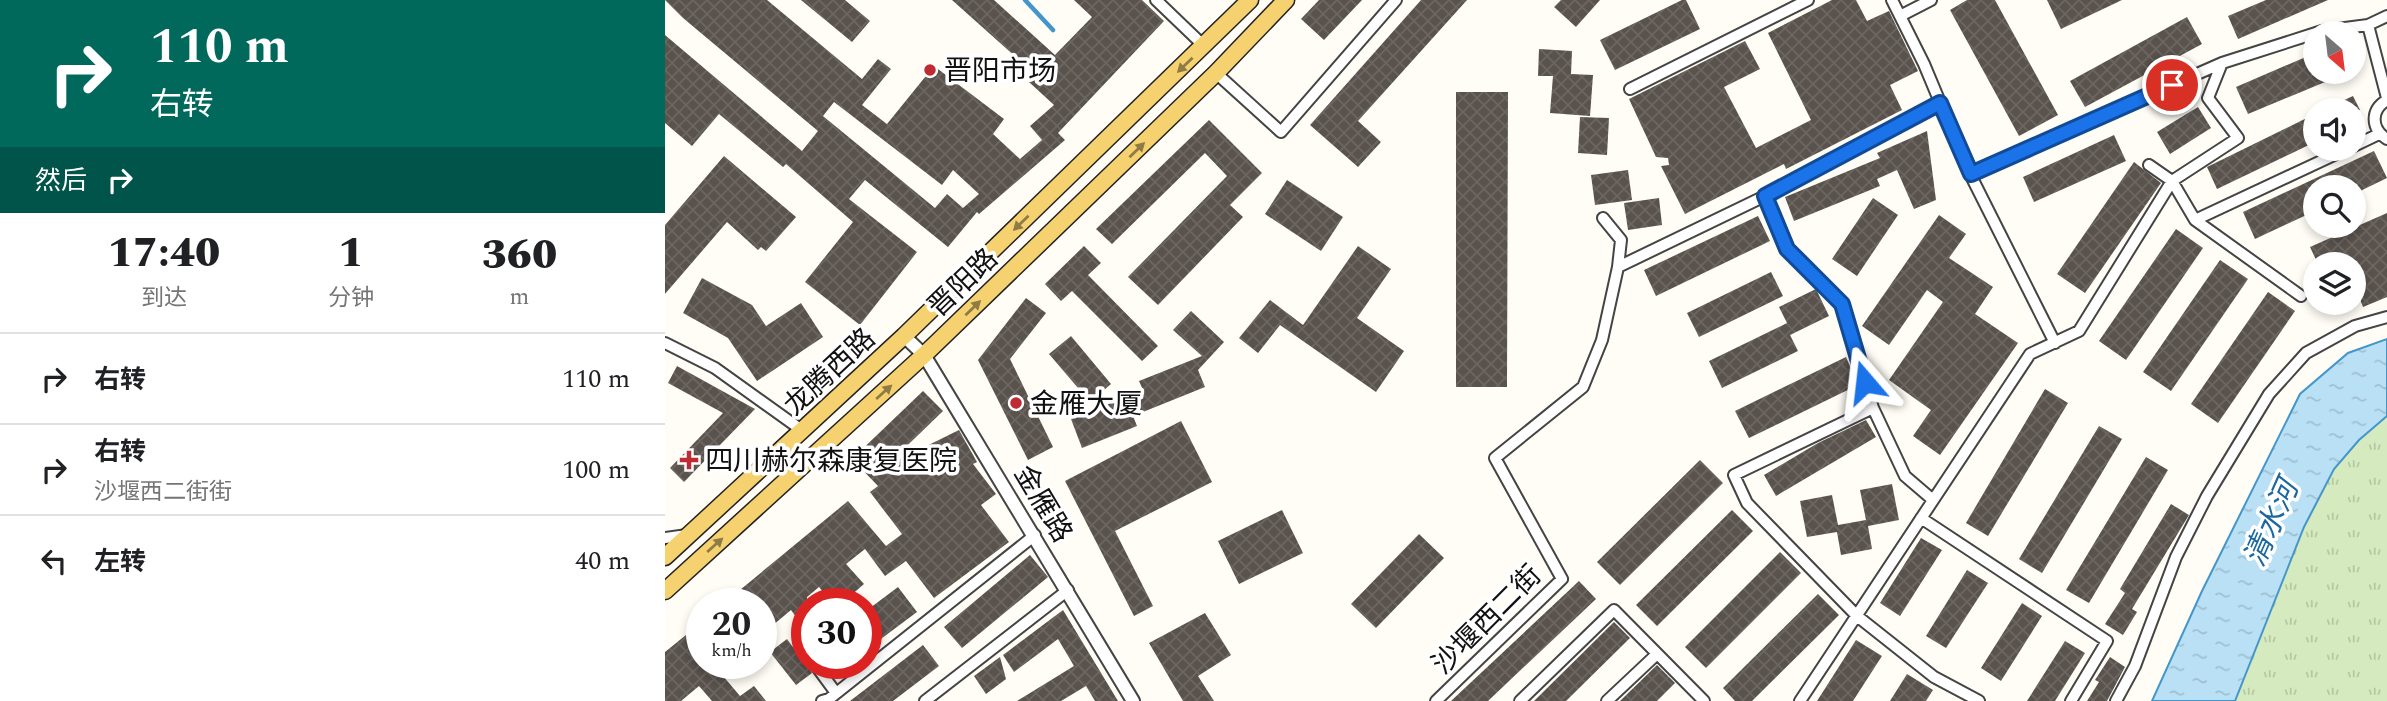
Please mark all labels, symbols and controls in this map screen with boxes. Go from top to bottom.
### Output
text: 110 m [150,10,289,85]
north arrow [2303,21,2366,84]
map controls [2303,21,2366,315]
icon: right [35,28,126,119]
place label: 晋阳市场 [944,50,1056,93]
pin [2142,55,2202,115]
one-way arrow [1176,57,1193,74]
marker: 晋阳市场 [922,62,938,78]
icon: arrive [2153,66,2191,104]
text: 右转 [150,81,214,130]
button: sound [2303,98,2366,161]
one-way arrow [1128,141,1145,158]
text: 然后 [35,161,87,201]
icon: right [101,161,139,199]
button: search [2303,175,2366,238]
one-way arrow [1013,215,1030,231]
text: 17:40 [108,222,220,285]
text: 1 [338,222,364,285]
text: 360 [482,224,557,287]
street label: 晋阳路 [918,238,1008,328]
button: layers [2303,252,2366,315]
text: m [510,280,529,315]
text: 到达 [141,281,187,316]
text: 分钟 [328,281,374,316]
one-way arrow [965,300,981,316]
street label: 龙腾西路 [774,318,886,426]
position arrow [1828,345,1902,419]
text: 110 m [562,359,630,399]
icon: right [35,360,73,398]
text: 右转 [94,360,146,400]
place label: 金雁大厦 [1030,383,1142,426]
one-way arrow [875,384,893,400]
marker: 金雁大厦 [1008,395,1024,411]
text: 右转 [94,432,146,472]
place label: 四川赫尔森康复医院 [705,440,957,483]
text: 100 m [562,450,630,490]
marker: 四川赫尔森康复医院 [679,450,699,470]
icon: right [35,451,73,489]
street label: 金雁路 [1003,457,1083,551]
water label: 清水河 [2233,468,2313,574]
text: 沙堰西二街街 [94,475,232,510]
one-way arrow [706,537,724,553]
text: 40 m [575,541,630,581]
icon: left [35,542,73,580]
text: 左转 [94,542,146,582]
street label: 沙堰西二街 [1422,555,1552,685]
speed limit sign: 30 [791,588,882,679]
text: 20 [712,598,751,651]
text: km/h [711,637,752,664]

